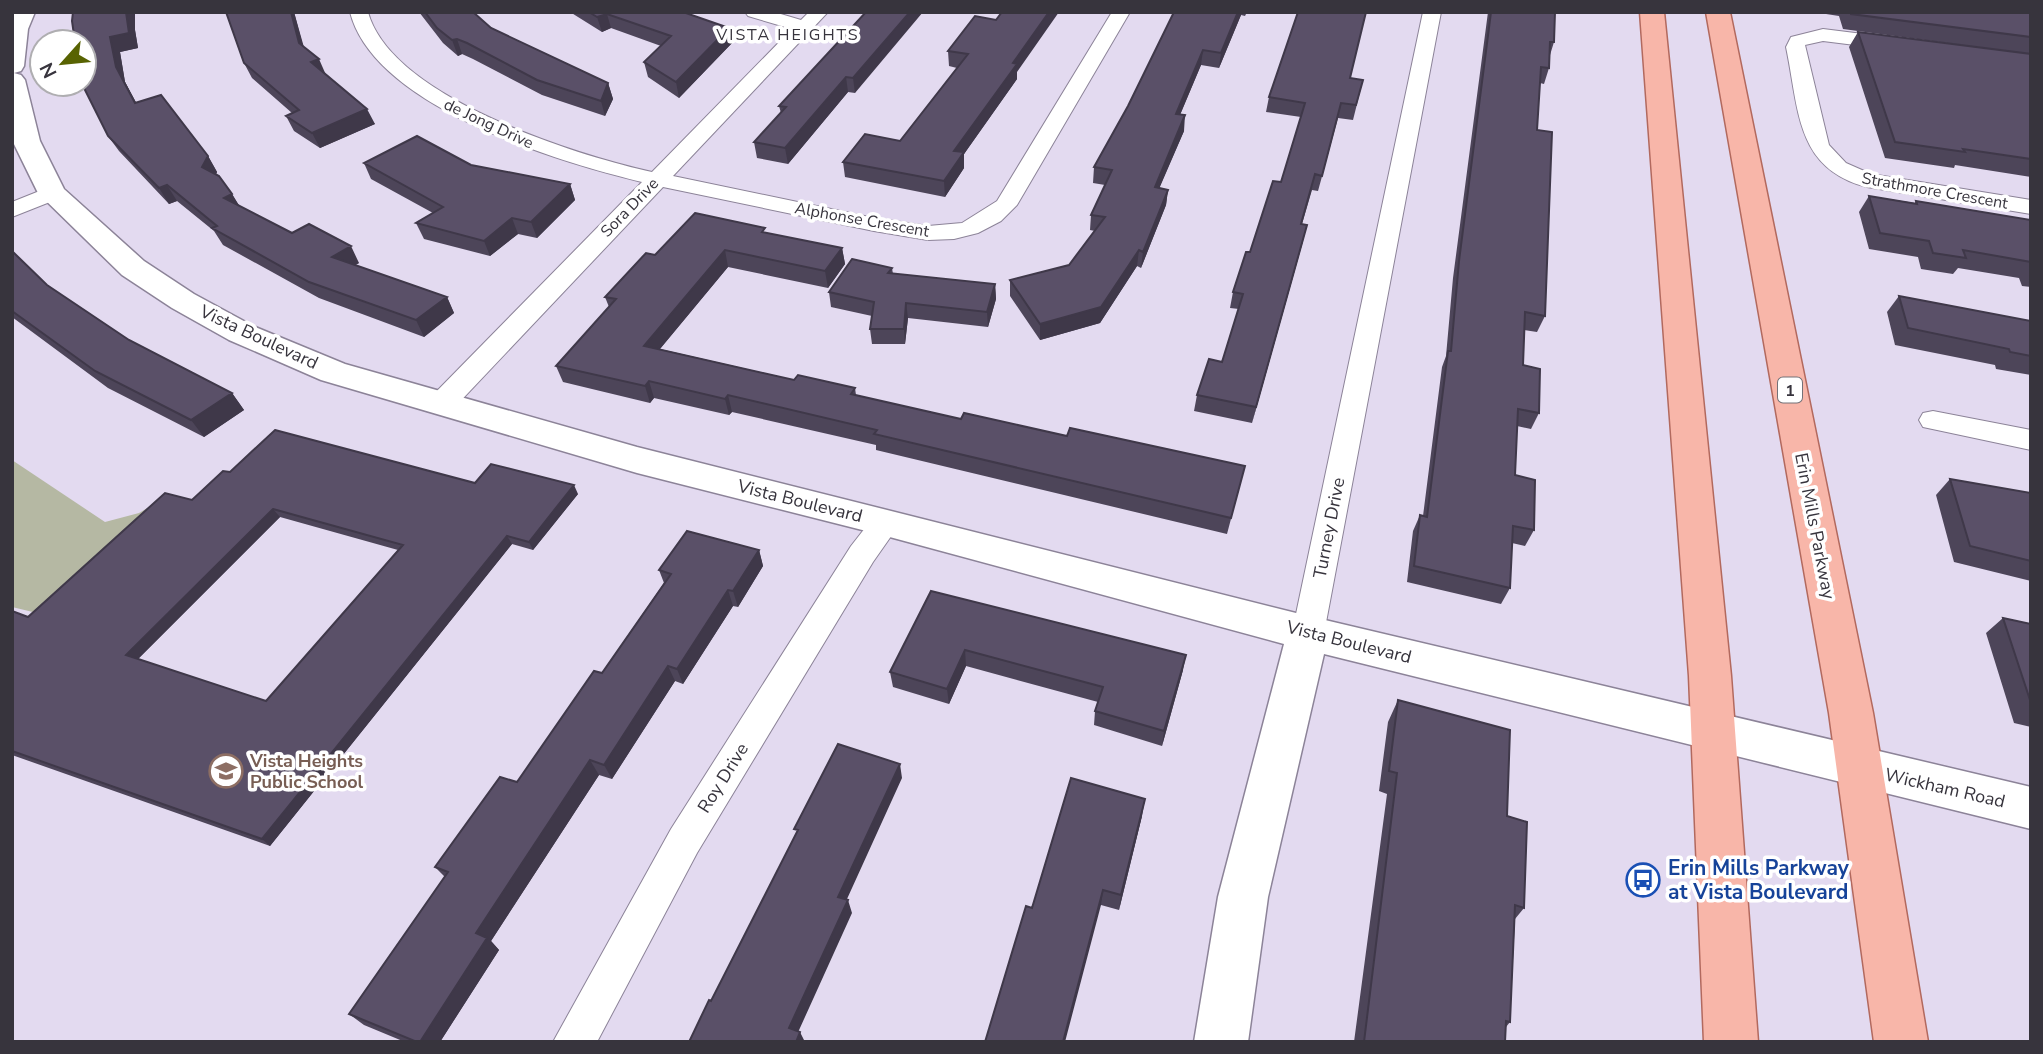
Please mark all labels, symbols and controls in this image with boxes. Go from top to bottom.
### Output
district label: VISTA HEIGHTS [715,24,860,46]
north arrow [28,28,98,98]
text: N [34,58,64,83]
street label: de Jong Drive [440,94,537,154]
street label: Strathmore Crescent [1860,167,2010,215]
street label: Sora Drive [596,173,664,242]
street label: Alphonse Crescent [793,197,931,243]
street label: Vista Boulevard [195,299,322,375]
road number: 1 [1778,378,1802,402]
street label: Erin Mills Parkway [1789,451,1841,602]
street label: Vista Boulevard [734,474,865,528]
street label: Turney Drive [1307,475,1351,581]
street label: Vista Boulevard [1283,615,1414,669]
street label: Roy Drive [692,738,754,818]
place label: Vista Heights Public School [249,749,364,794]
school or university icon: Vista Heights Public School [207,752,245,790]
street label: Wickham Road [1882,762,2008,814]
place label: Erin Mills Parkway at Vista Boulevard [1668,854,1850,906]
bus stop icon: Erin Mills Parkway at Vista Boulevard [1624,861,1662,899]

